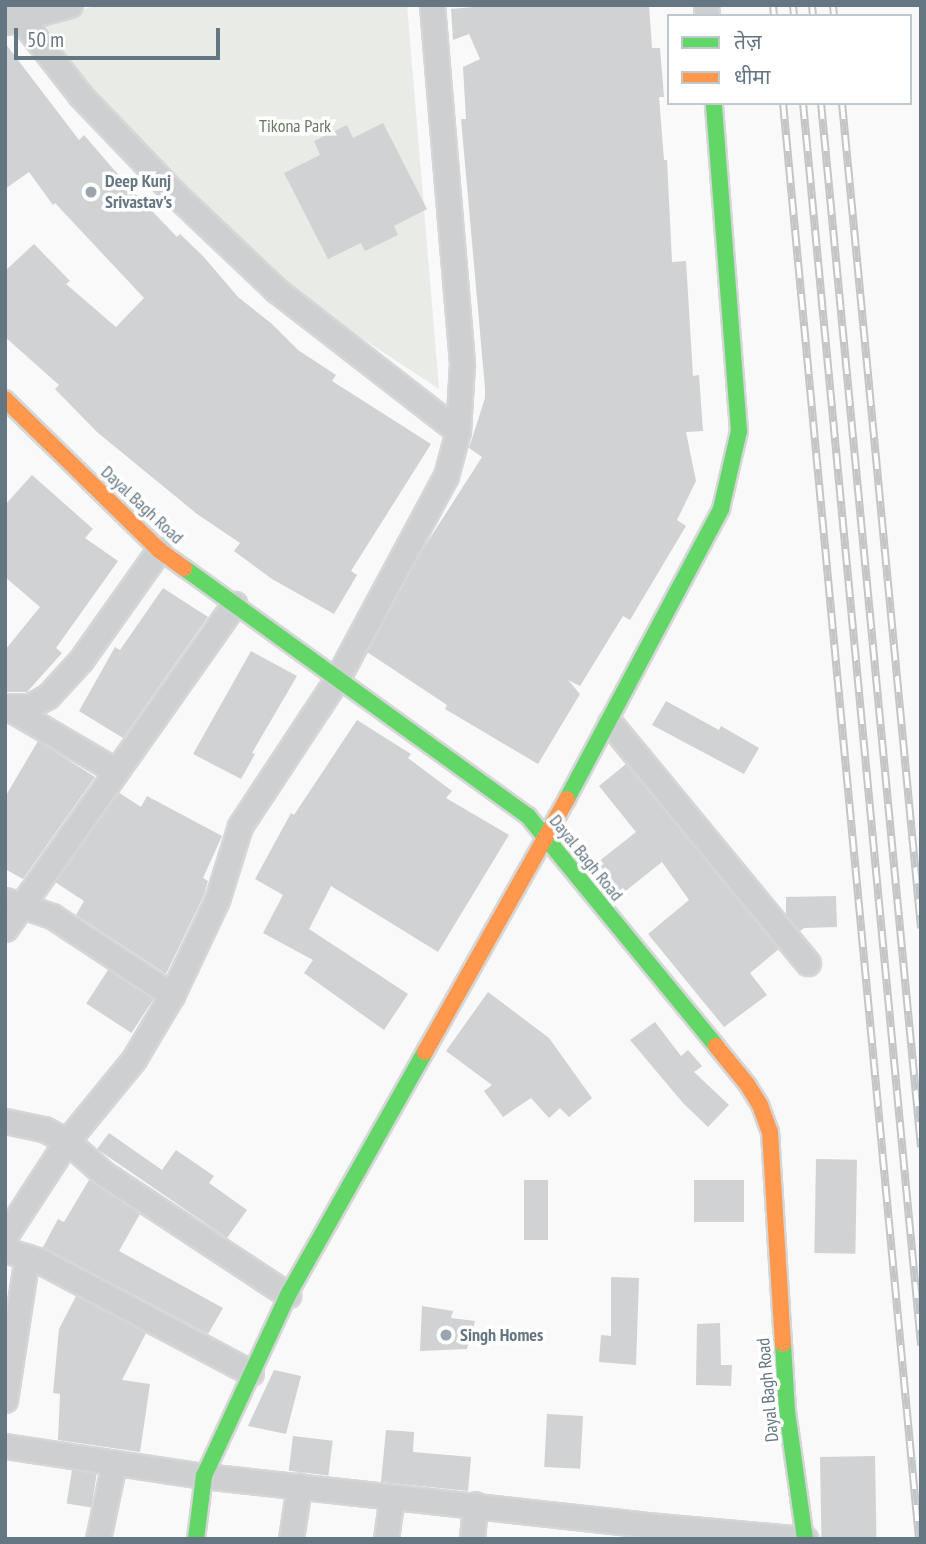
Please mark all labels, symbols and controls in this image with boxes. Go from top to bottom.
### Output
scale bar [18,14,224,58]
legend [667,14,912,105]
text: 50 m [27,26,64,53]
text: तेज़ [734,28,762,55]
text: धीमा [734,63,770,90]
park label: Tikona Park [259,115,331,137]
place label: Deep Kunj Srivastav's [105,171,172,214]
marker: Deep Kunj Srivastav's [83,184,99,200]
street label: Dayal Bagh Road [96,461,188,549]
street label: Dayal Bagh Road [545,811,627,905]
place label: Singh Homes [460,1324,543,1346]
marker: Singh Homes [438,1327,454,1343]
street label: Dayal Bagh Road [753,1337,783,1443]

